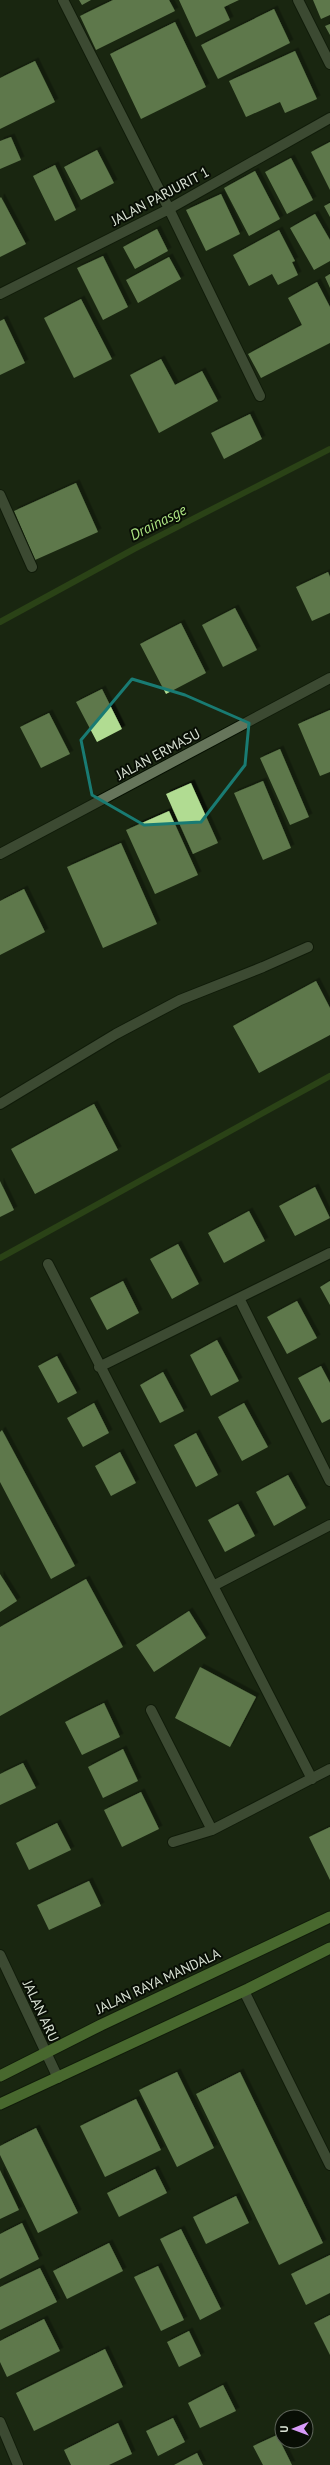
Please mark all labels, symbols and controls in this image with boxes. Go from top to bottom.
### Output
street label: JALAN PARJURIT 1 [107,163,212,230]
water label: Drainasge [126,500,190,544]
street label: JALAN ERMASU [112,724,203,784]
street label: JALAN RAYA MANDALA [92,1944,224,2018]
street label: JALAN ARU [18,1976,63,2045]
north arrow [274,2409,314,2449]
text: U [277,2426,291,2433]

